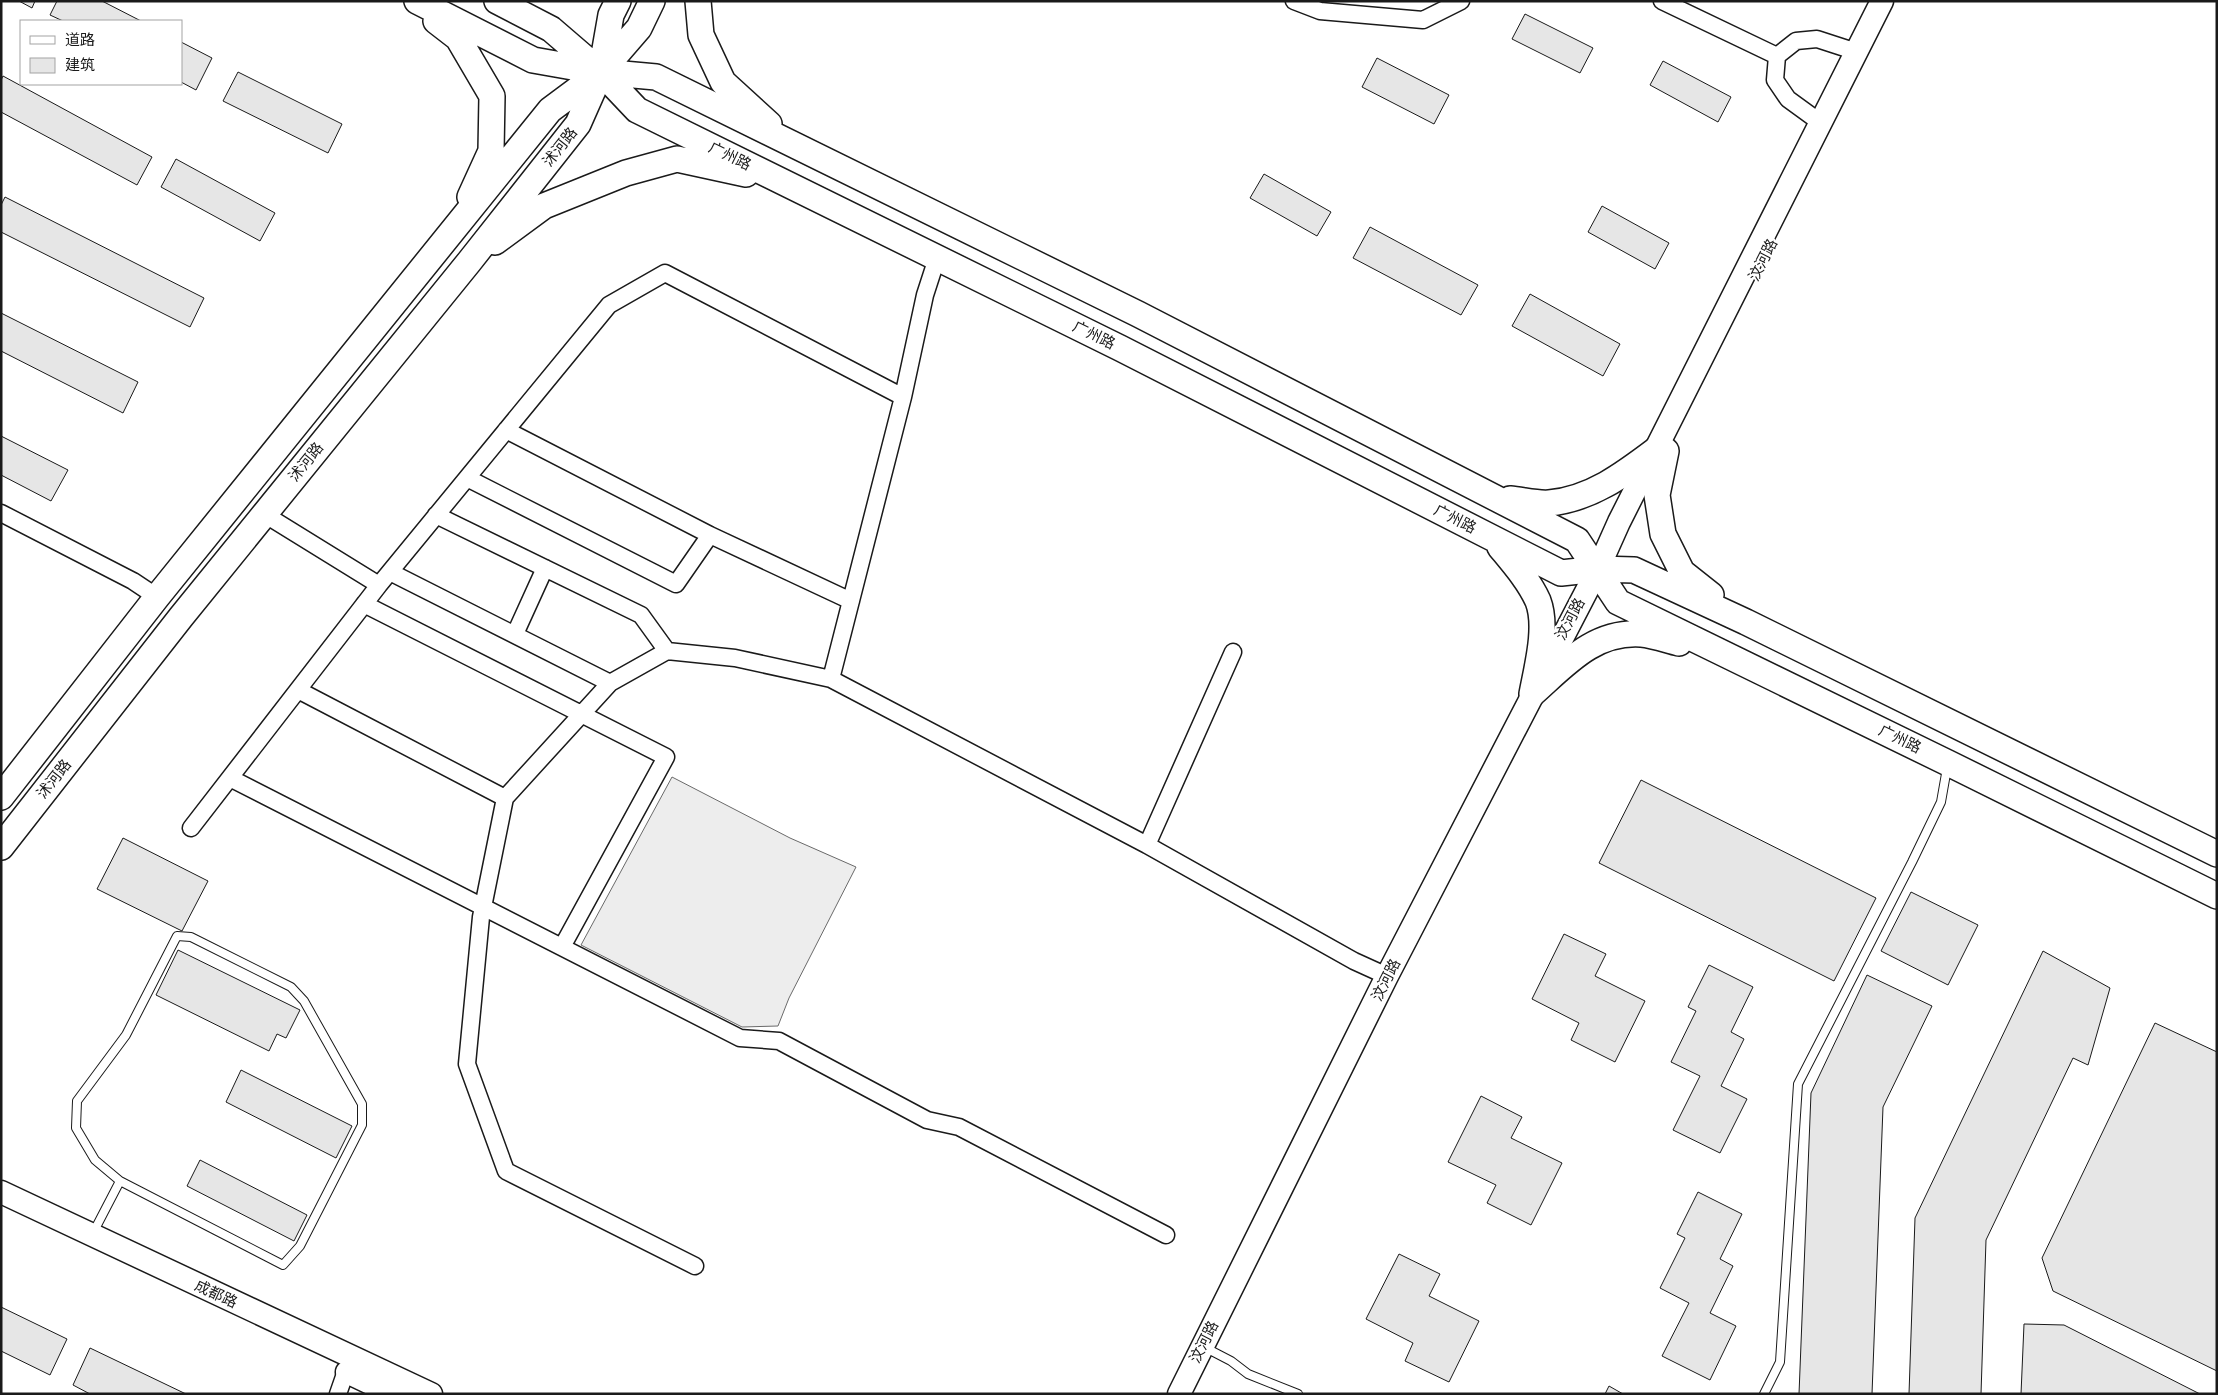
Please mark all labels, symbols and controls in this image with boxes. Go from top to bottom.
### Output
legend [20,20,182,85]
text: 道路 [65,29,95,49]
text: 建筑 [65,54,95,74]
street label: 沭河路 [537,122,581,170]
street label: 广州路 [706,136,755,174]
street label: 汶河路 [1743,235,1781,284]
street label: 广州路 [1070,315,1119,353]
street label: 沭河路 [283,438,327,485]
street label: 广州路 [1431,499,1480,537]
street label: 汶河路 [1550,594,1589,643]
street label: 广州路 [1876,719,1925,757]
street label: 沭河路 [31,754,75,802]
street label: 汶河路 [1366,955,1404,1004]
street label: 成都路 [192,1275,241,1312]
street label: 汶河路 [1184,1317,1222,1366]

